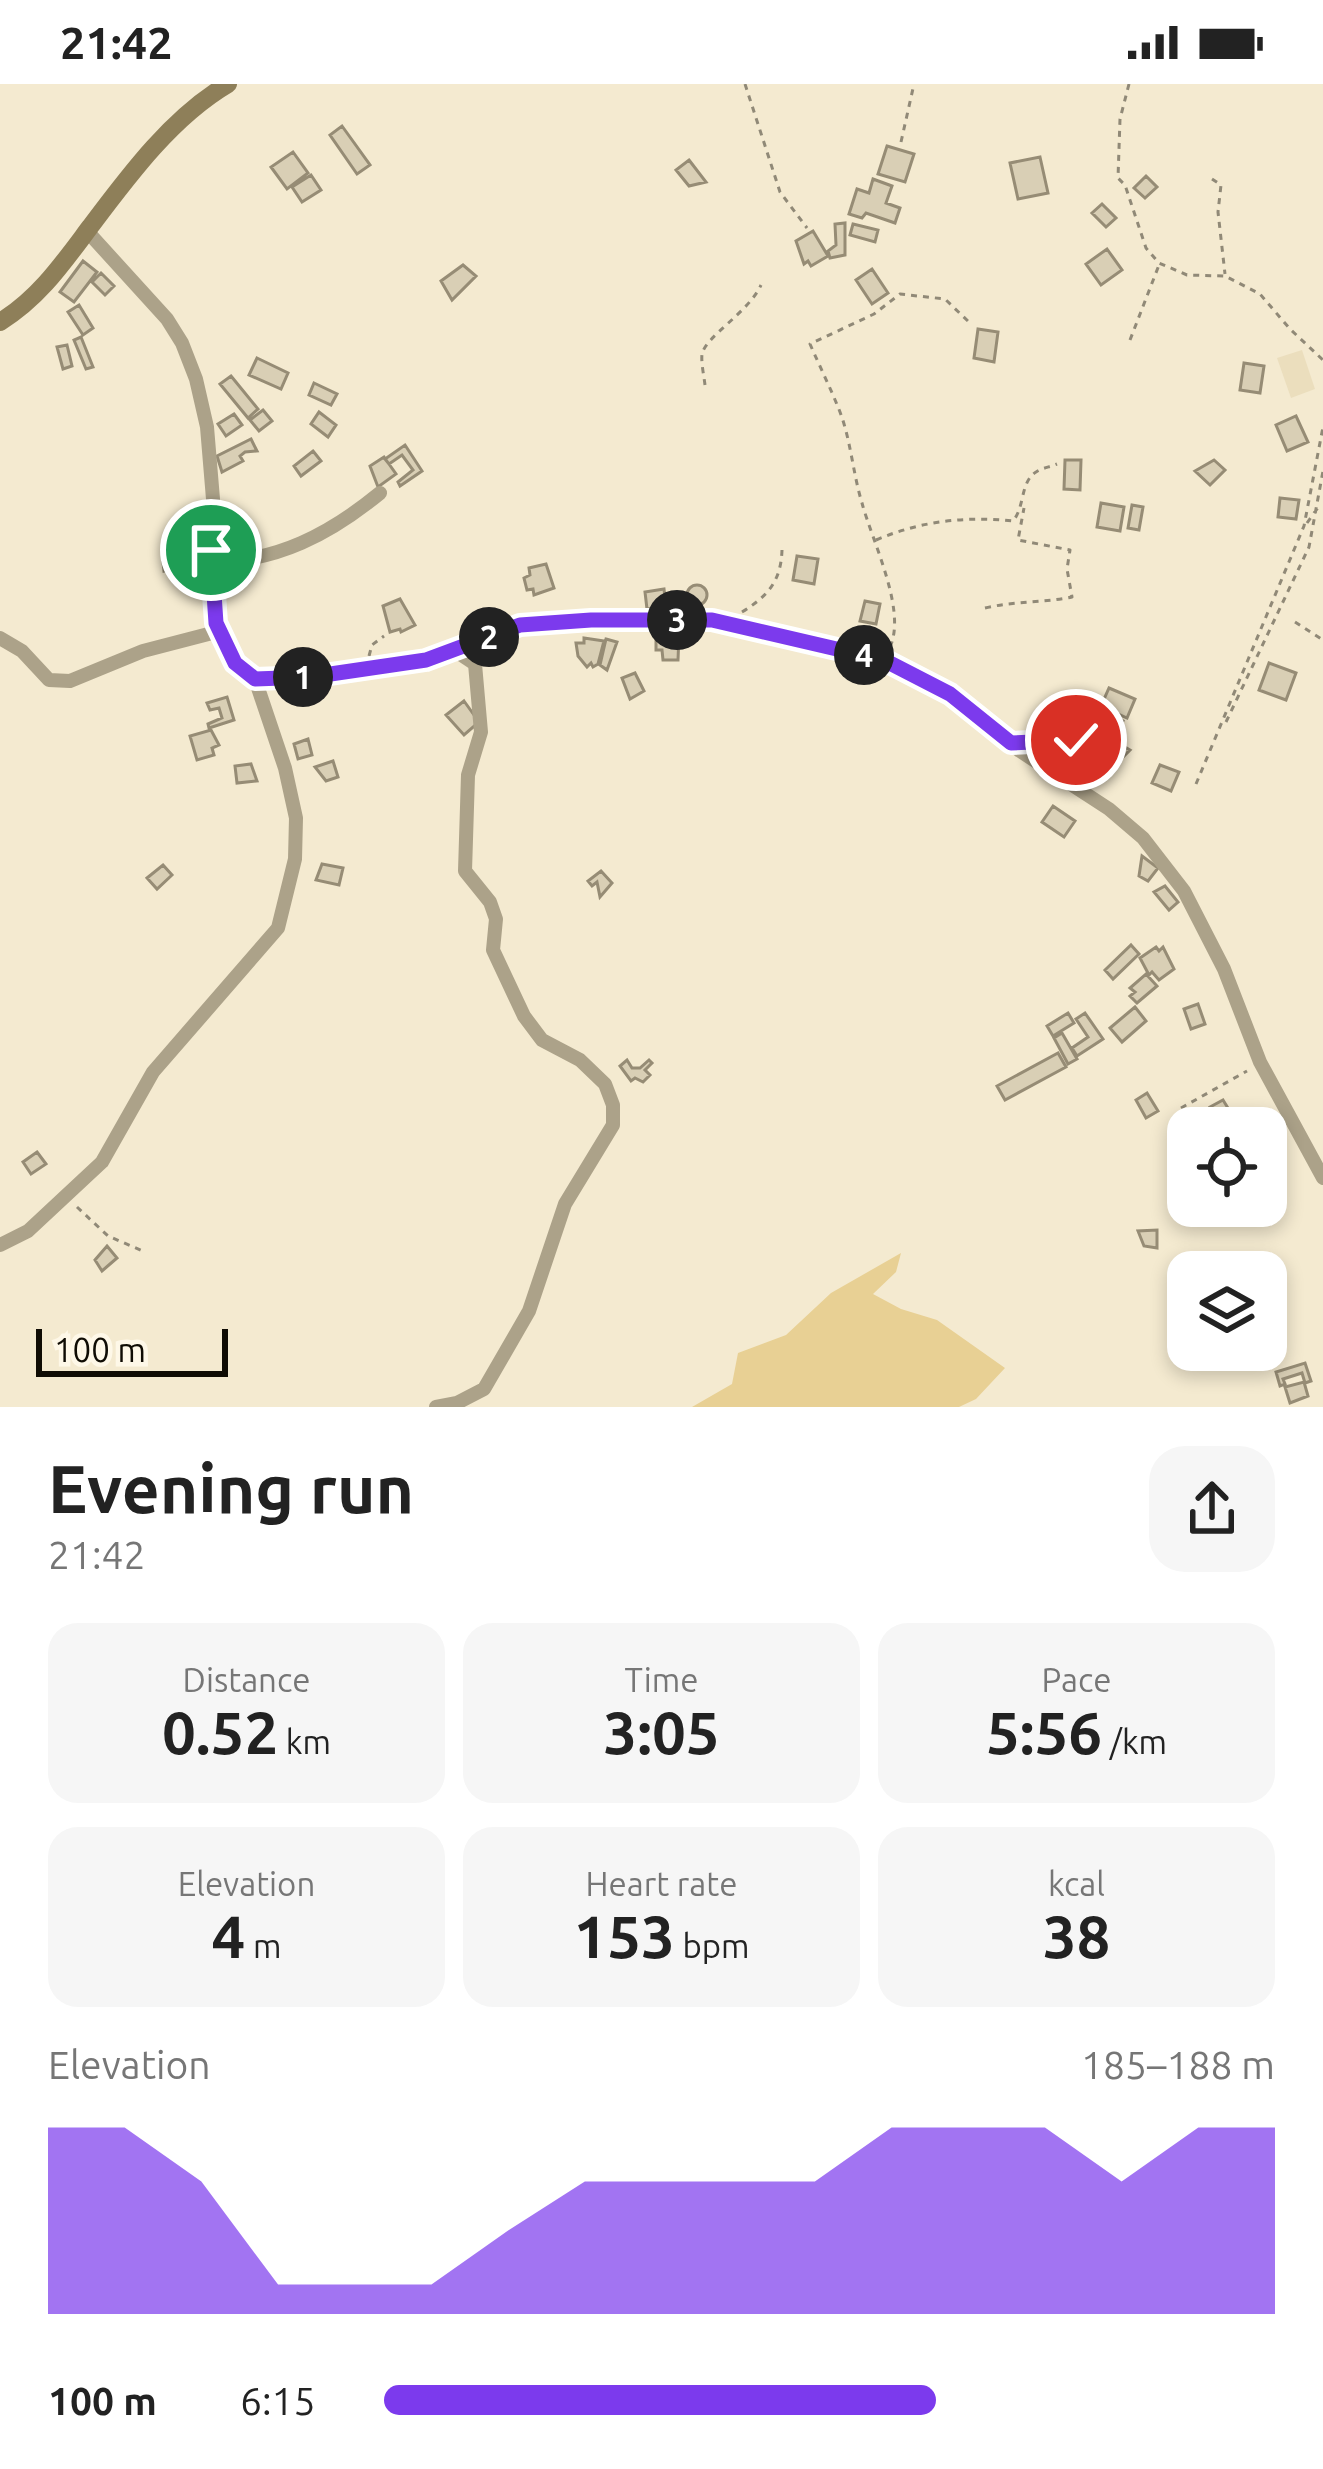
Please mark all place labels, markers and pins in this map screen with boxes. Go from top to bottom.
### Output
pin [160,499,262,601]
pin: 3 [647,590,707,650]
pin: 2 [459,607,519,667]
pin: 4 [834,625,894,685]
pin: 1 [273,647,333,707]
pin [1025,689,1127,791]

